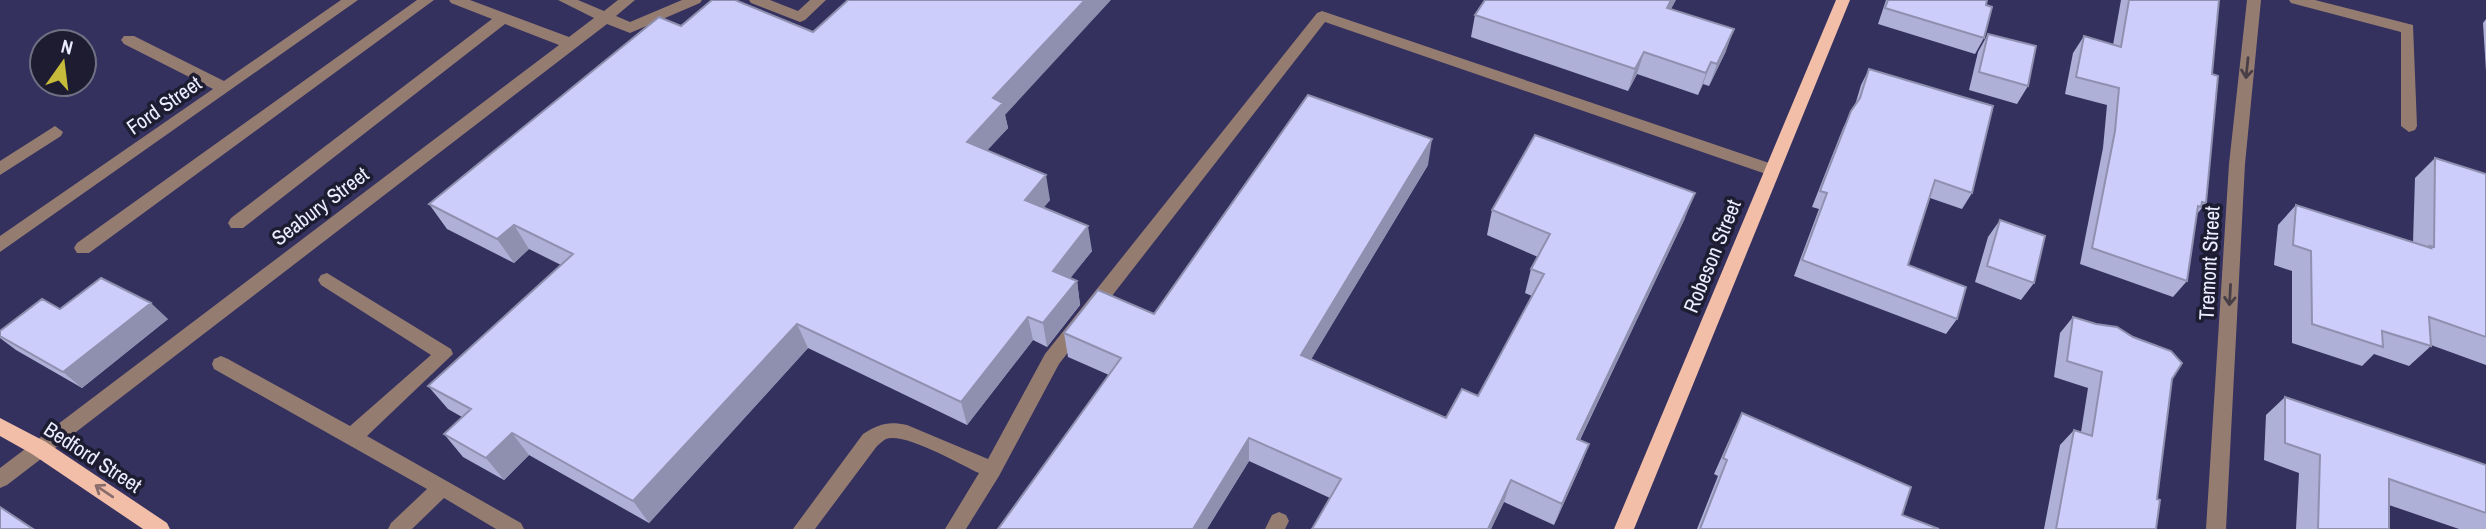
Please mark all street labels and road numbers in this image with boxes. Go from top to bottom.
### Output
street label: Ford Street [121,69,207,141]
street label: Seabury Street [265,160,375,252]
street label: Robeson Street [1676,195,1748,317]
street label: Tremont Street [2192,205,2226,321]
street label: Bedford Street [39,415,148,500]

